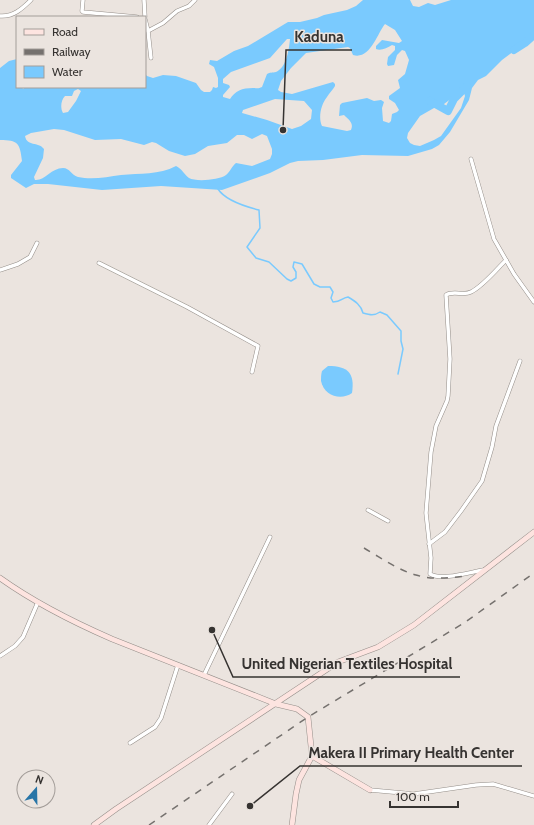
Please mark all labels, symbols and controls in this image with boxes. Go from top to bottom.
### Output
legend [16,16,146,88]
callout: Kaduna [286,23,352,50]
text: Road [52,24,78,39]
text: Kaduna [294,28,344,46]
text: Railway [52,44,90,59]
text: Water [52,64,83,79]
callout: United Nigerian Textiles Hospital [233,650,460,677]
text: United Nigerian Textiles Hospital [242,655,452,673]
callout: Makera II Primary Health Center [300,739,522,766]
text: Makera II Primary Health Center [308,744,514,762]
north arrow [16,769,56,809]
text: N [33,772,45,788]
scale bar [390,783,458,809]
text: 100 m [396,789,430,804]

